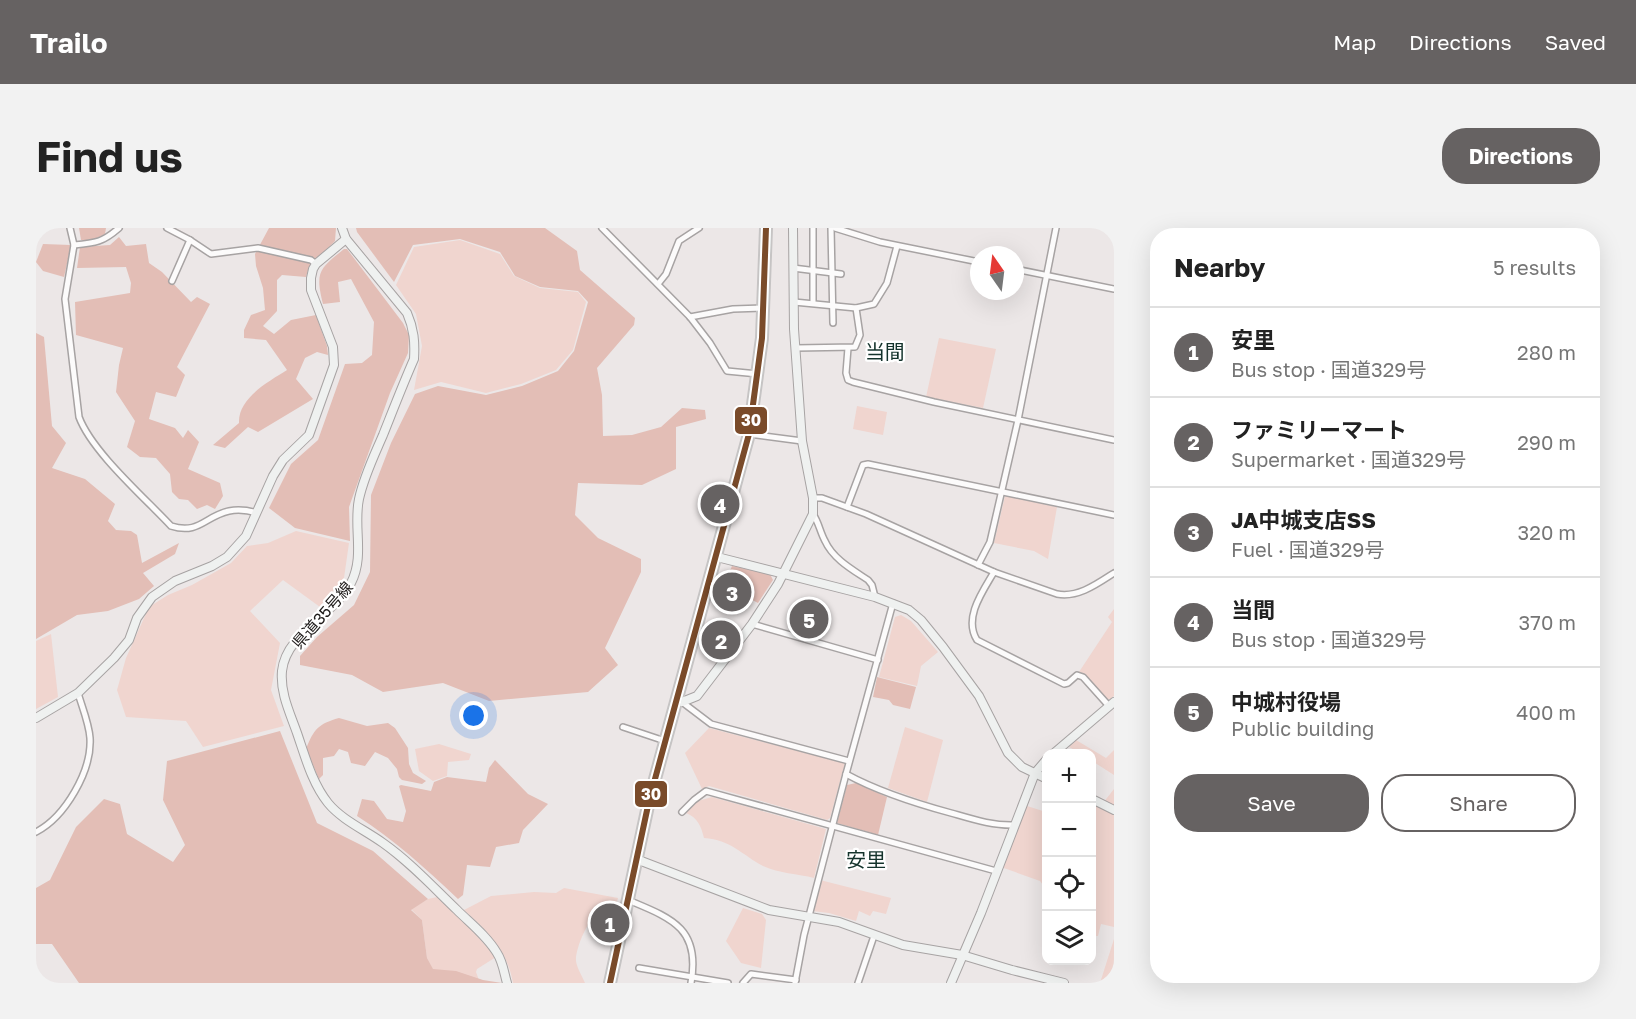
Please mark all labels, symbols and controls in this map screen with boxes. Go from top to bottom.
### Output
text: Trailo [30,26,108,59]
text: Map [1333,29,1376,55]
text: Directions [1409,29,1512,55]
text: Saved [1545,29,1606,55]
button: Directions [1442,128,1600,184]
text: Find us [36,131,183,181]
north arrow [970,246,1024,300]
text: Nearby [1174,252,1265,283]
text: 5 results [1493,255,1576,279]
text: 安里 [1231,326,1275,353]
district label: 当間 [865,339,905,363]
text: 1 [1188,340,1199,364]
text: 280 m [1517,340,1576,364]
text: Bus stop · 国道329号 [1231,357,1426,381]
line badge: 30 [734,406,768,435]
text: 30 [741,410,761,430]
text: ファミリーマート [1231,416,1407,443]
text: 2 [1187,430,1200,454]
text: 290 m [1517,430,1576,454]
text: Supermarket · 国道329号 [1231,447,1466,471]
pin: 4 [700,482,740,526]
text: JA中城支店SS [1231,506,1376,533]
text: 3 [1187,520,1200,544]
text: 320 m [1518,520,1576,544]
text: Fuel · 国道329号 [1231,537,1384,561]
pin: 3 [712,570,752,614]
street label: 県道35号線 [287,577,357,653]
pin: 5 [790,596,828,642]
text: 当間 [1231,596,1275,623]
text: 4 [1187,610,1200,634]
text: 370 m [1519,610,1576,634]
pin: 2 [702,618,740,662]
text: Bus stop · 国道329号 [1231,627,1426,651]
text: 中城村役場 [1231,688,1341,715]
text: 5 [1187,700,1200,724]
text: 400 m [1516,700,1576,724]
your location [459,701,488,730]
text: Public building [1231,716,1374,740]
map controls [1042,749,1096,965]
button: + [1042,749,1096,803]
button: Save [1174,774,1369,832]
button: Share [1381,774,1576,832]
line badge: 30 [634,780,668,808]
text: 30 [641,784,661,804]
button: − [1042,803,1096,857]
district label: 安里 [846,847,886,871]
button: locate [1042,857,1096,911]
pin: 1 [590,900,630,946]
button: layers [1042,911,1096,965]

